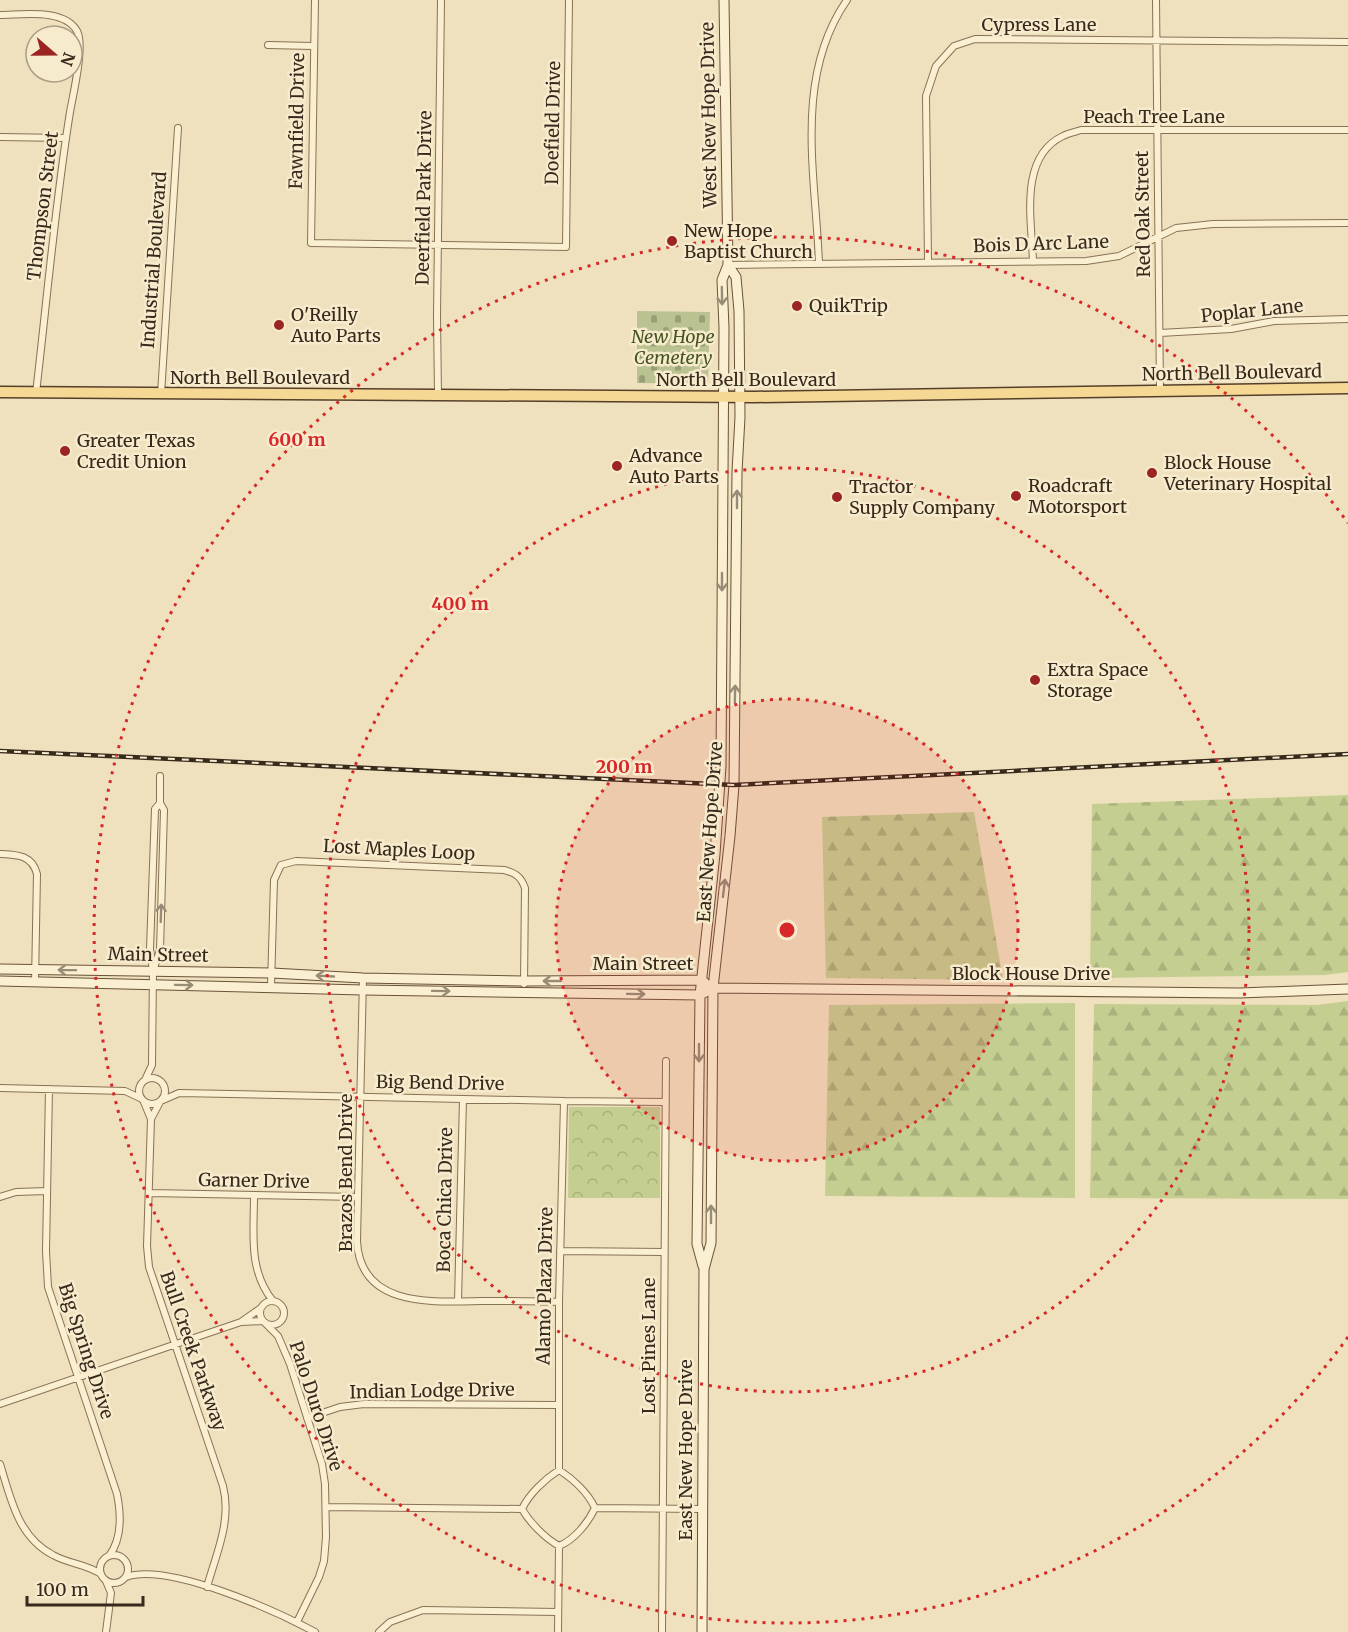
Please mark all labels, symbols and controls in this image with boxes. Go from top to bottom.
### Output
street label: Cypress Lane [982,13,1096,36]
street label: West New Hope Drive [695,22,722,209]
north arrow [24,24,84,84]
text: N [56,50,80,69]
street label: Fawnfield Drive [284,52,309,190]
street label: Doefield Drive [540,61,565,185]
street label: Peach Tree Lane [1083,105,1225,128]
street label: Deerfield Park Drive [410,110,437,286]
street label: Thompson Street [22,130,63,282]
street label: Red Oak Street [1130,150,1155,278]
street label: Industrial Boulevard [136,171,171,349]
place label: New Hope Baptist Church [684,219,813,263]
street label: Bois D Arc Lane [973,230,1109,257]
marker: New Hope Baptist Church [665,234,679,248]
one-way arrow [717,286,728,306]
place label: QuikTrip [809,294,888,317]
street label: Poplar Lane [1200,294,1304,327]
marker: QuikTrip [790,299,804,313]
place label: O'Reilly Auto Parts [290,303,381,347]
marker: O'Reilly Auto Parts [272,318,286,332]
park label: New Hope Cemetery [631,325,715,369]
street label: North Bell Boulevard [1142,359,1322,386]
street label: North Bell Boulevard [170,366,350,389]
street label: North Bell Boulevard [656,368,836,391]
text: 600 m [268,428,326,451]
place label: Greater Texas Credit Union [77,429,196,473]
marker: Greater Texas Credit Union [58,444,72,458]
place label: Advance Auto Parts [628,444,719,488]
place label: Block House Veterinary Hospital [1163,451,1332,495]
marker: Advance Auto Parts [610,459,624,473]
marker: Block House Veterinary Hospital [1145,466,1159,480]
place label: Roadcraft Motorsport [1028,474,1127,518]
place label: Tractor Supply Company [849,475,995,519]
one-way arrow [731,489,743,509]
marker: Roadcraft Motorsport [1009,489,1023,503]
marker: Tractor Supply Company [830,490,844,504]
one-way arrow [716,571,728,591]
text: 400 m [431,592,489,615]
place label: Extra Space Storage [1047,658,1148,702]
marker: Extra Space Storage [1028,673,1042,687]
one-way arrow [729,684,741,704]
street label: East New Hope Drive [692,741,727,923]
text: 200 m [596,755,652,778]
street label: Lost Maples Loop [322,834,476,865]
one-way arrow [719,879,730,899]
one-way arrow [155,904,166,924]
centre of rings [777,920,797,940]
street label: Main Street [107,942,209,967]
street label: Main Street [592,952,694,975]
street label: Block House Drive [952,962,1110,985]
one-way arrow [58,964,78,976]
one-way arrow [316,970,336,981]
one-way arrow [543,975,563,987]
one-way arrow [174,979,194,991]
one-way arrow [430,985,450,997]
one-way arrow [625,988,645,1000]
one-way arrow [693,1043,705,1063]
street label: Big Bend Drive [376,1070,504,1095]
street label: Brazos Bend Drive [334,1094,357,1252]
street label: Boca Chica Drive [432,1127,457,1273]
street label: Garner Drive [198,1168,310,1193]
one-way arrow [705,1204,716,1224]
street label: Alamo Plaza Drive [532,1207,557,1366]
street label: Bull Creek Parkway [155,1268,232,1434]
street label: Lost Pines Lane [637,1278,660,1414]
street label: Big Spring Drive [54,1280,119,1422]
street label: Palo Duro Drive [285,1338,348,1474]
street label: East New Hope Drive [674,1359,697,1541]
street label: Indian Lodge Drive [349,1378,515,1403]
scale bar [27,1569,142,1607]
text: 100 m [36,1578,89,1601]

